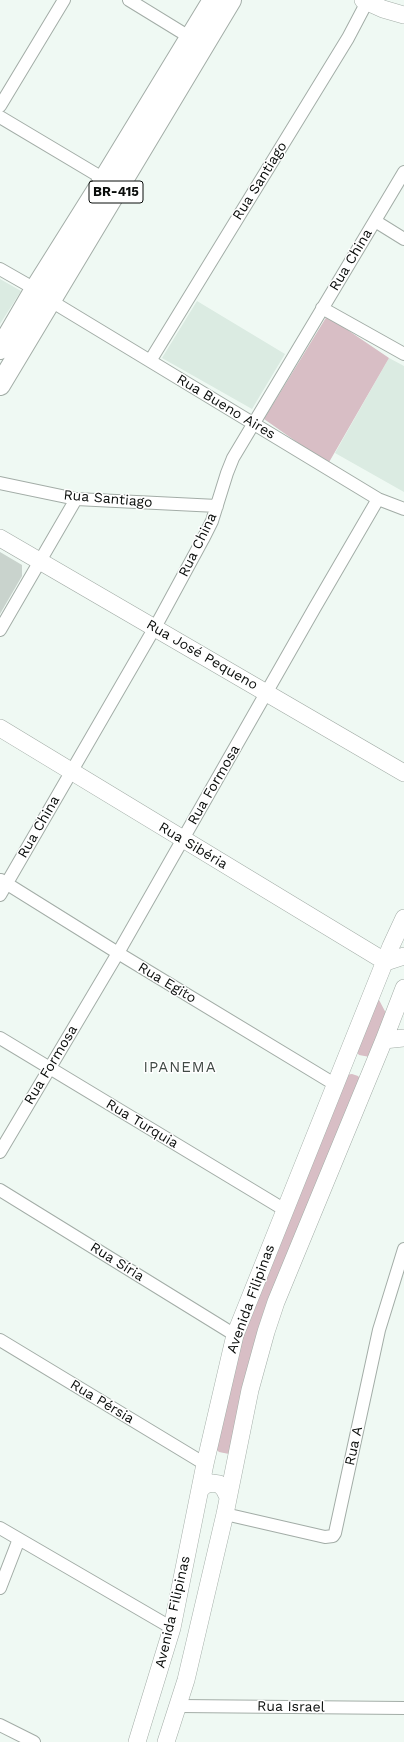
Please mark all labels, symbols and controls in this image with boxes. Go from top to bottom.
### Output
street label: Rua Santiago [229,139,291,223]
road number: BR-415 [89,181,143,203]
street label: Rua China [326,226,376,294]
street label: Rua Bueno Aires [174,371,278,443]
street label: Rua Santiago [63,487,153,511]
street label: Rua China [175,510,221,580]
street label: Rua José Pequeno [143,616,261,694]
street label: Rua Formosa [184,742,244,828]
street label: Rua China [14,793,64,861]
street label: Rua Sibéria [156,819,230,873]
street label: Rua Egito [135,959,199,1007]
street label: Rua Formosa [21,1022,81,1108]
district label: IPANEMA [143,1059,217,1077]
street label: Rua Turquia [103,1096,181,1152]
street label: Rua Síria [87,1239,147,1285]
street label: Avenida Filipinas [223,1242,279,1356]
street label: Rua Pérsia [67,1376,137,1428]
street label: Rua A [342,1425,366,1467]
street label: Avenida Filipinas [152,1554,194,1670]
street label: Rua Israel [257,1698,325,1716]

